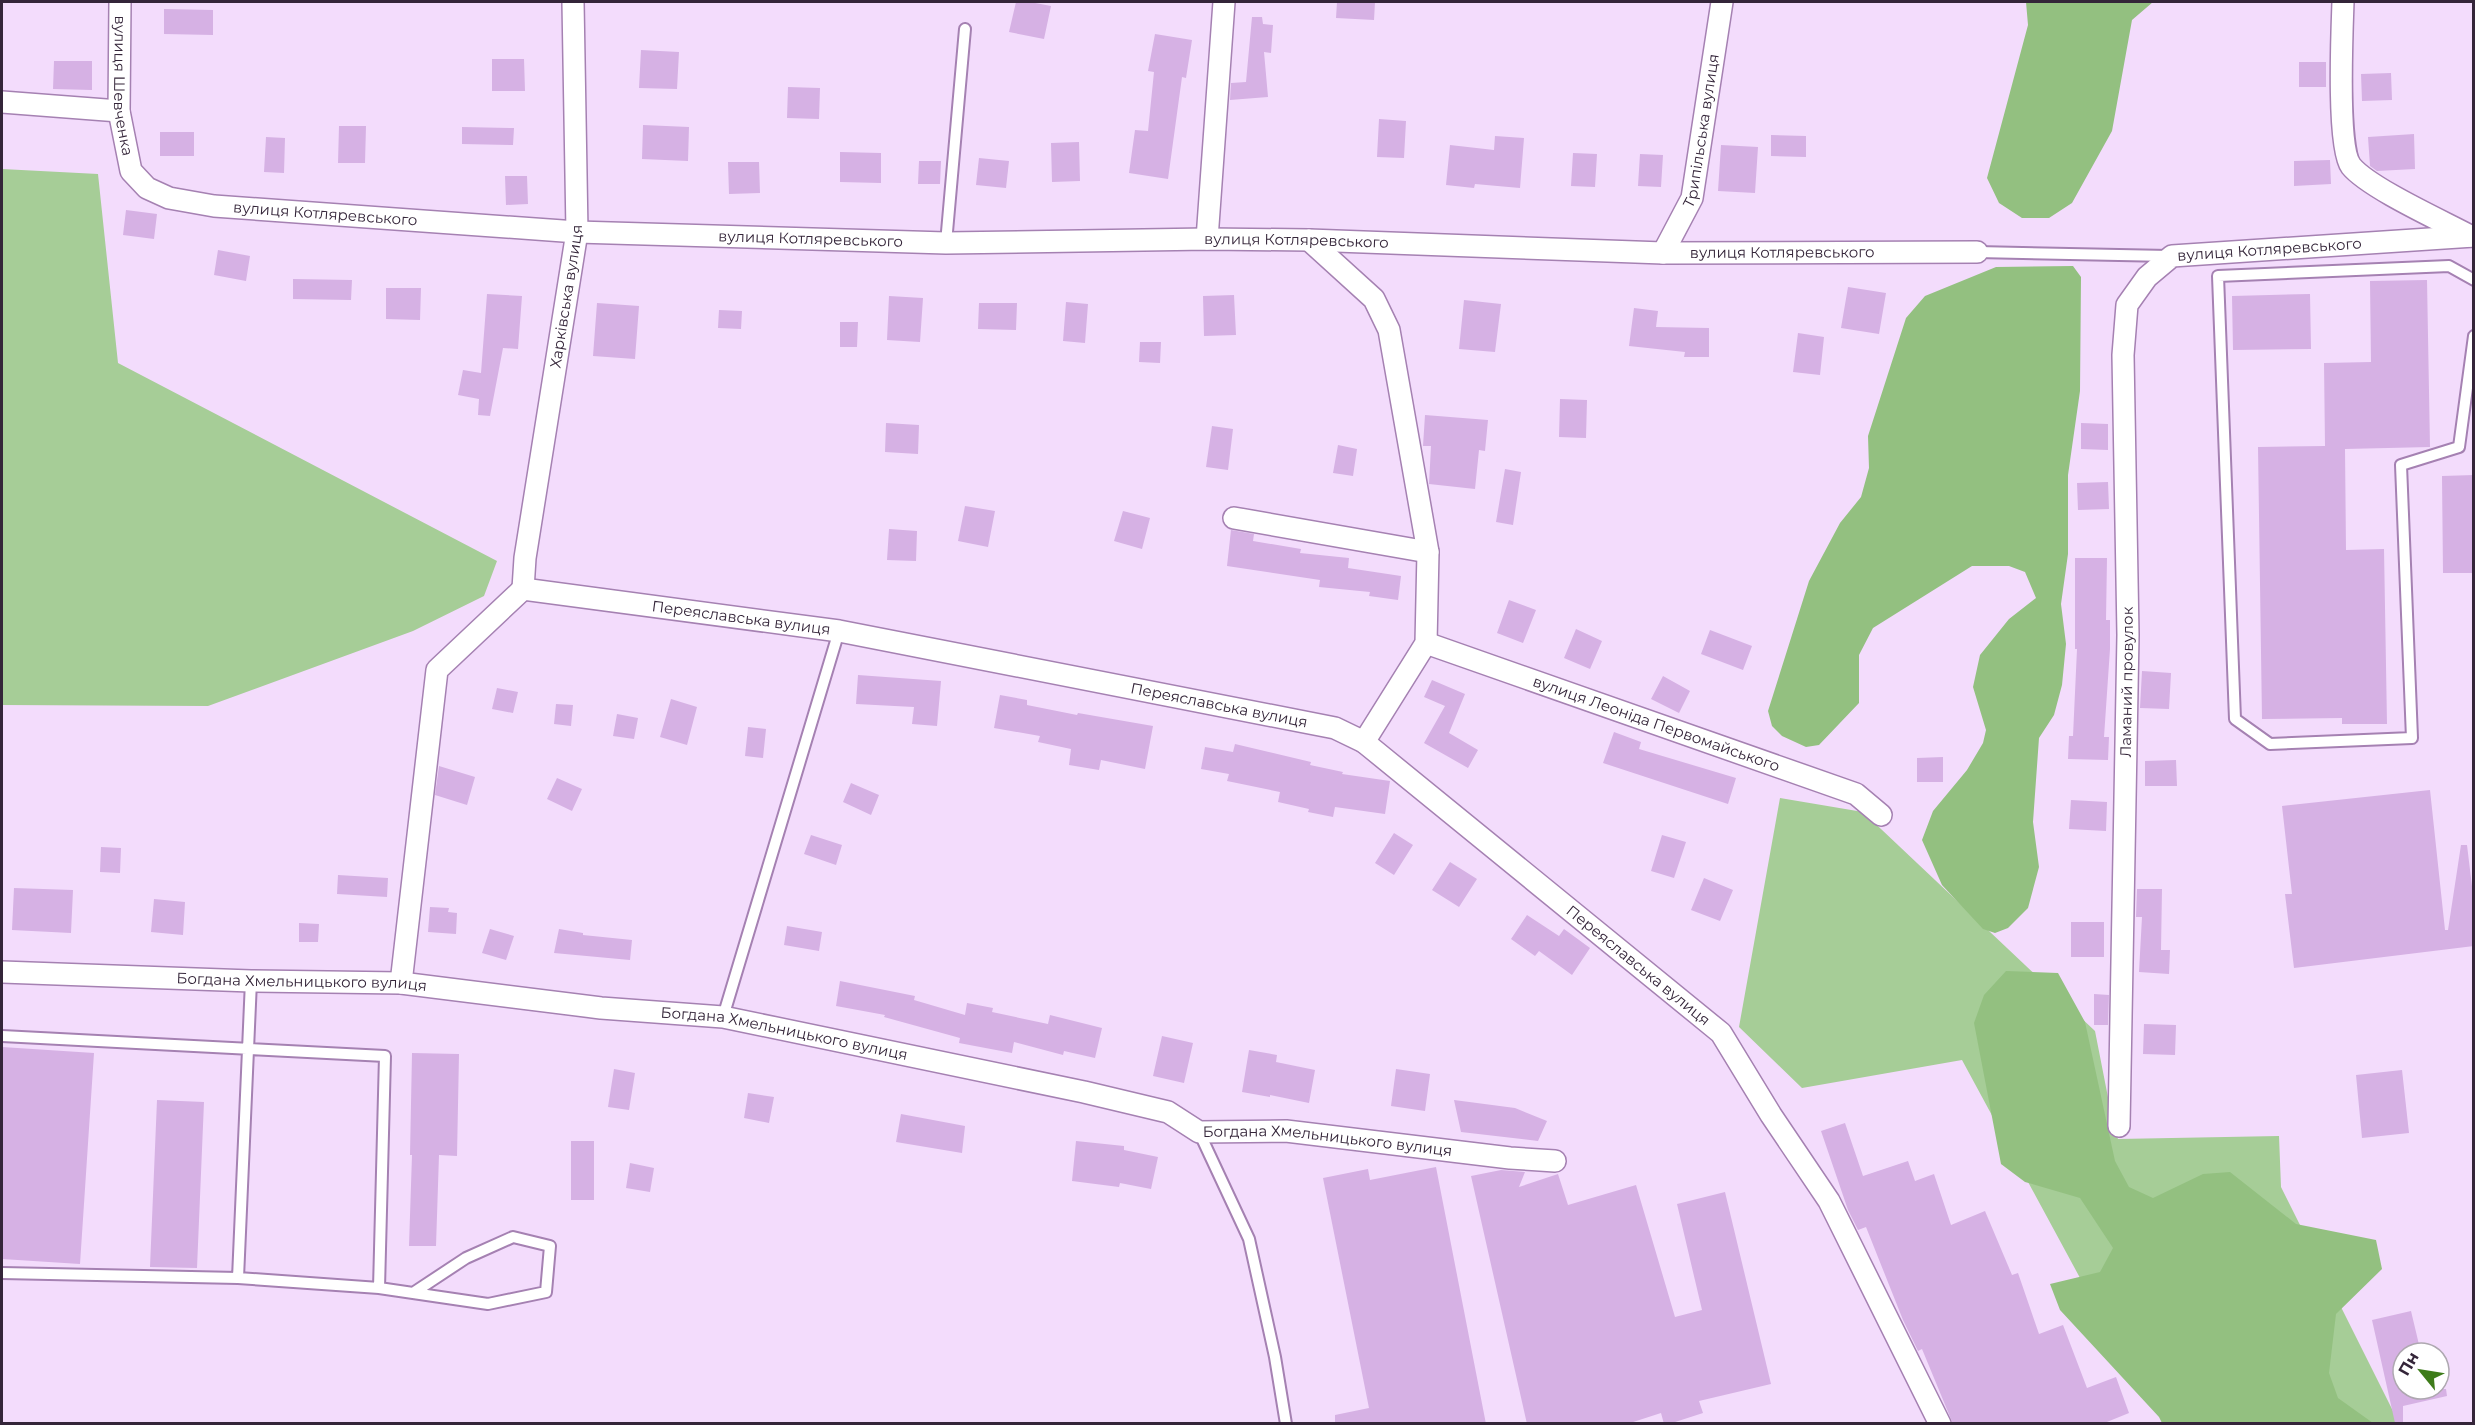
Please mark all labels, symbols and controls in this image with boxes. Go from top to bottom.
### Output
street label: вулиця Шевченка [110,15,138,157]
street label: Трипільська вулиця [1678,52,1723,211]
street label: вулиця Котляревського [233,197,418,230]
street label: Харківська вулиця [545,225,586,369]
street label: вулиця Котляревського [718,226,903,251]
street label: вулиця Котляревського [1204,229,1389,252]
street label: вулиця Котляревського [2177,233,2362,265]
street label: вулиця Котляревського [1690,242,1875,262]
street label: Переяславська вулиця [651,596,832,639]
street label: Ламаний провулок [2116,606,2137,758]
street label: вулиця Леоніда Первомайського [1530,671,1782,775]
street label: Переяславська вулиця [1129,678,1309,731]
street label: Переяславська вулиця [1563,901,1714,1029]
street label: Богдана Хмельницького вулиця [176,968,428,995]
street label: Богдана Хмельницького вулиця [660,1002,909,1064]
street label: Богдана Хмельницького вулиця [1202,1120,1453,1160]
north arrow [2391,1341,2451,1401]
text: Пн [2394,1349,2423,1379]

